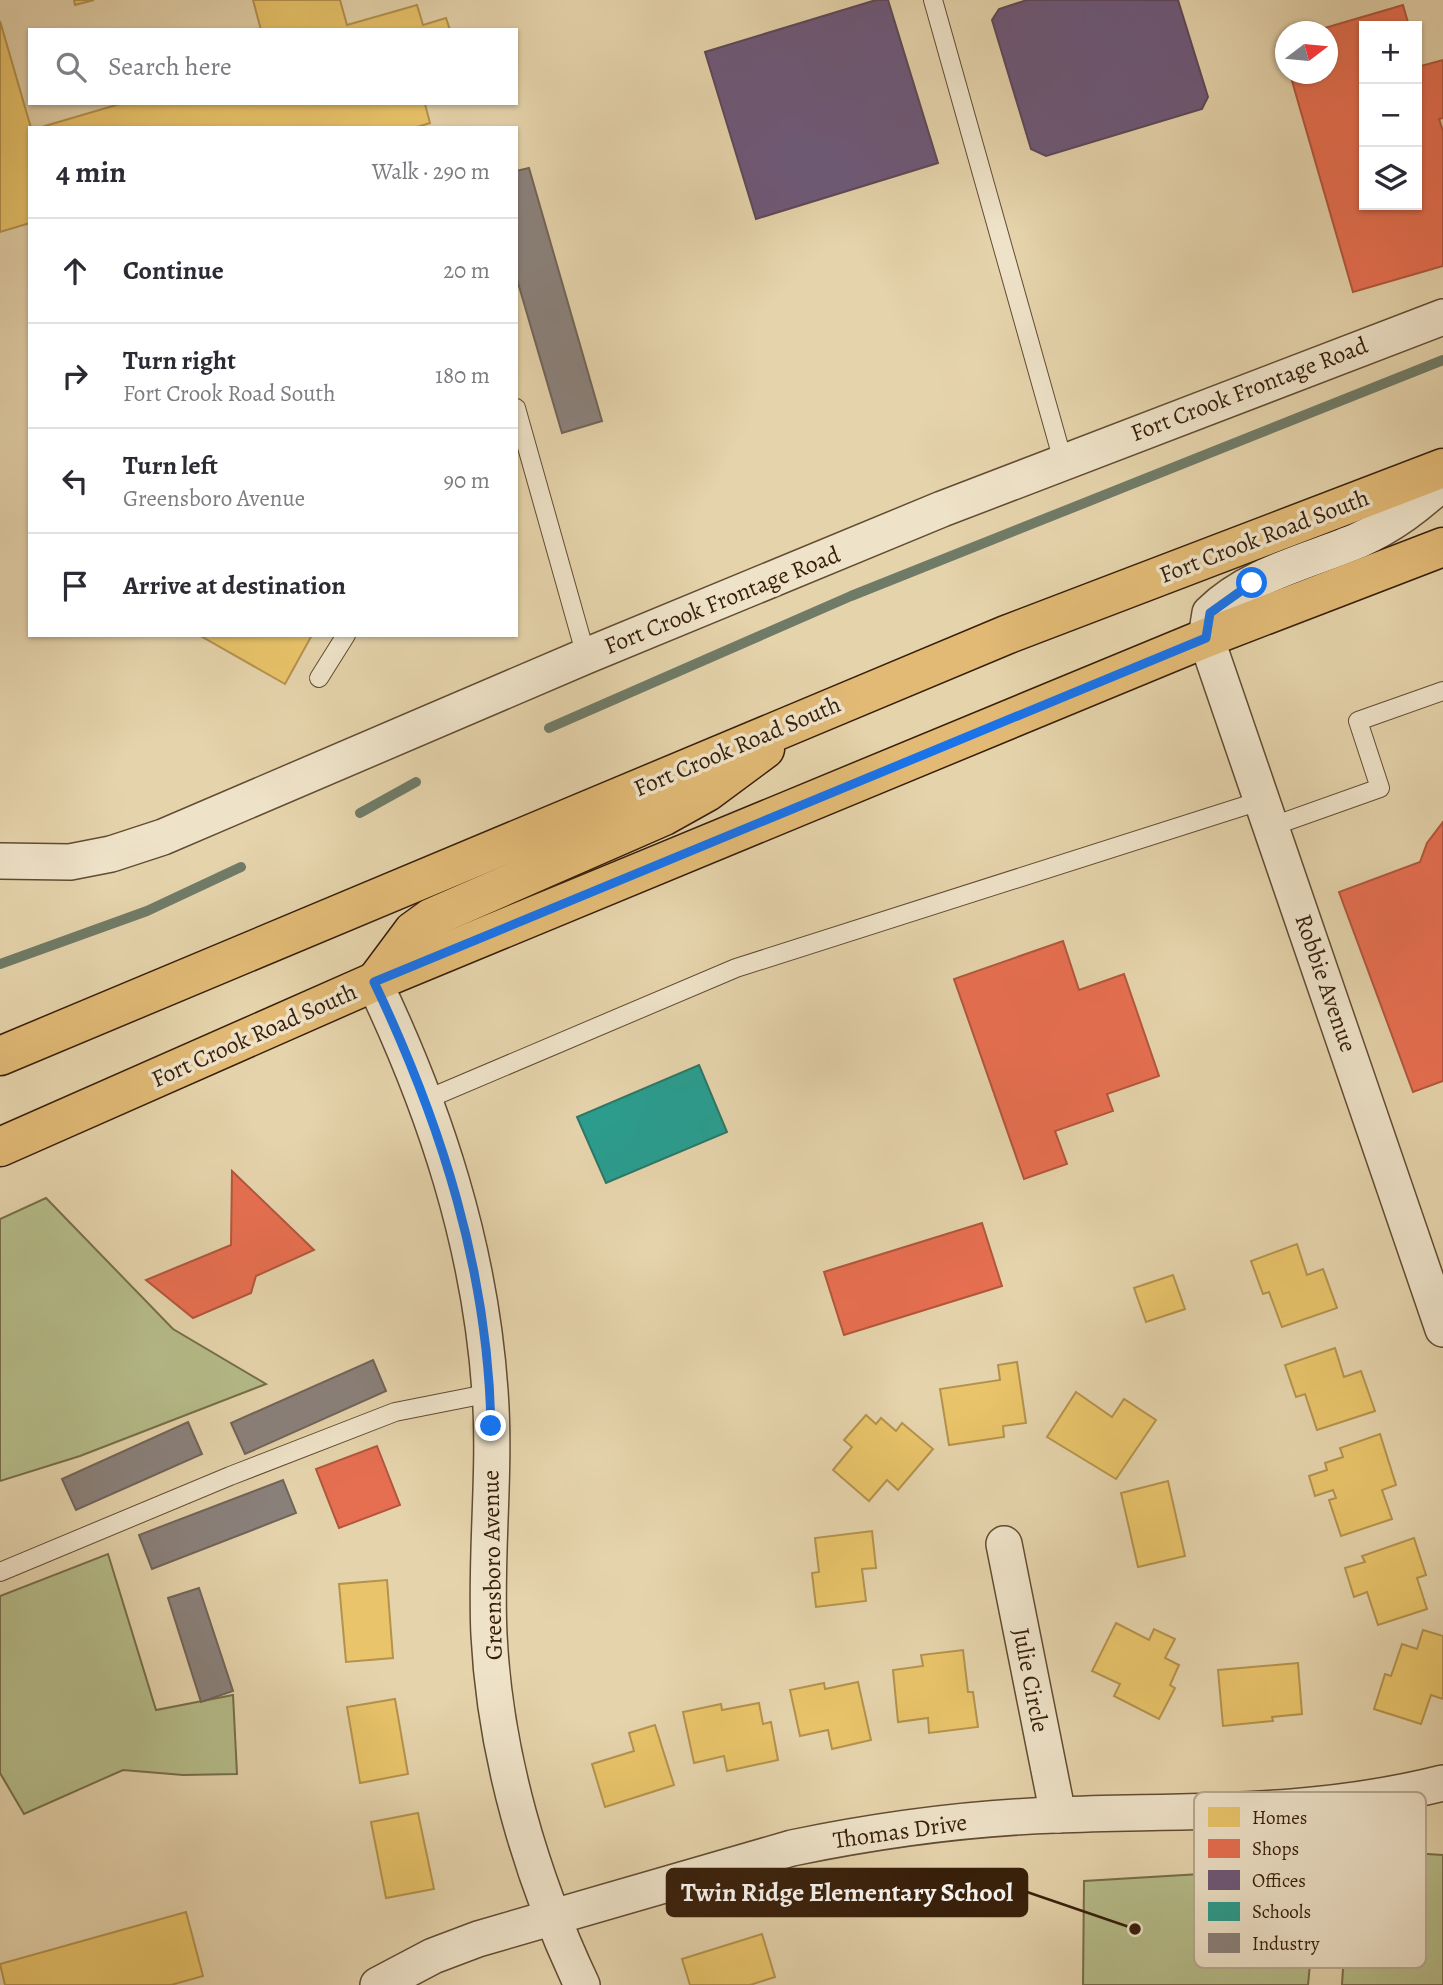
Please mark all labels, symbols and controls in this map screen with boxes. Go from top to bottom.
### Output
north arrow [1275,21,1338,84]
map controls [1359,21,1422,210]
button: + [1359,21,1422,84]
search box [28,28,518,105]
icon: search [52,48,90,86]
text: Search here [108,49,232,84]
button: − [1359,84,1422,147]
button: layers [1359,147,1422,210]
text: 4 min [56,152,126,192]
text: Walk · 290 m [372,156,490,187]
icon: ahead [56,252,94,290]
text: Continue [123,253,224,288]
text: 20 m [443,255,490,286]
street label: Fort Crook Frontage Road [1126,329,1372,449]
text: Turn right [123,343,236,378]
icon: right [56,357,94,395]
text: 180 m [435,360,490,391]
text: Fort Crook Road South [123,378,336,409]
text: Turn left [123,448,218,483]
icon: left [56,462,94,500]
text: 90 m [444,465,490,496]
street label: Fort Crook Road South [1155,481,1373,591]
text: Greensboro Avenue [123,483,305,514]
street label: Fort Crook Frontage Road [599,538,845,662]
icon: arrive [56,567,94,605]
route start [1236,567,1267,598]
text: Arrive at destination [123,568,346,603]
street label: Fort Crook Road South [629,688,845,804]
street label: Robbie Avenue [1287,910,1365,1056]
street label: Fort Crook Road South [146,975,362,1095]
route end [475,1410,506,1441]
street label: Greensboro Avenue [474,1470,510,1660]
street label: Julie Circle [1005,1625,1057,1735]
legend [1194,1792,1426,1968]
text: Homes [1252,1805,1307,1831]
street label: Thomas Drive [831,1806,969,1856]
text: Shops [1252,1836,1299,1862]
text: Offices [1252,1868,1306,1894]
callout: Twin Ridge Elementary School [667,1869,1027,1916]
text: Twin Ridge Elementary School [681,1875,1013,1910]
text: Schools [1252,1899,1311,1925]
text: Industry [1252,1931,1320,1957]

